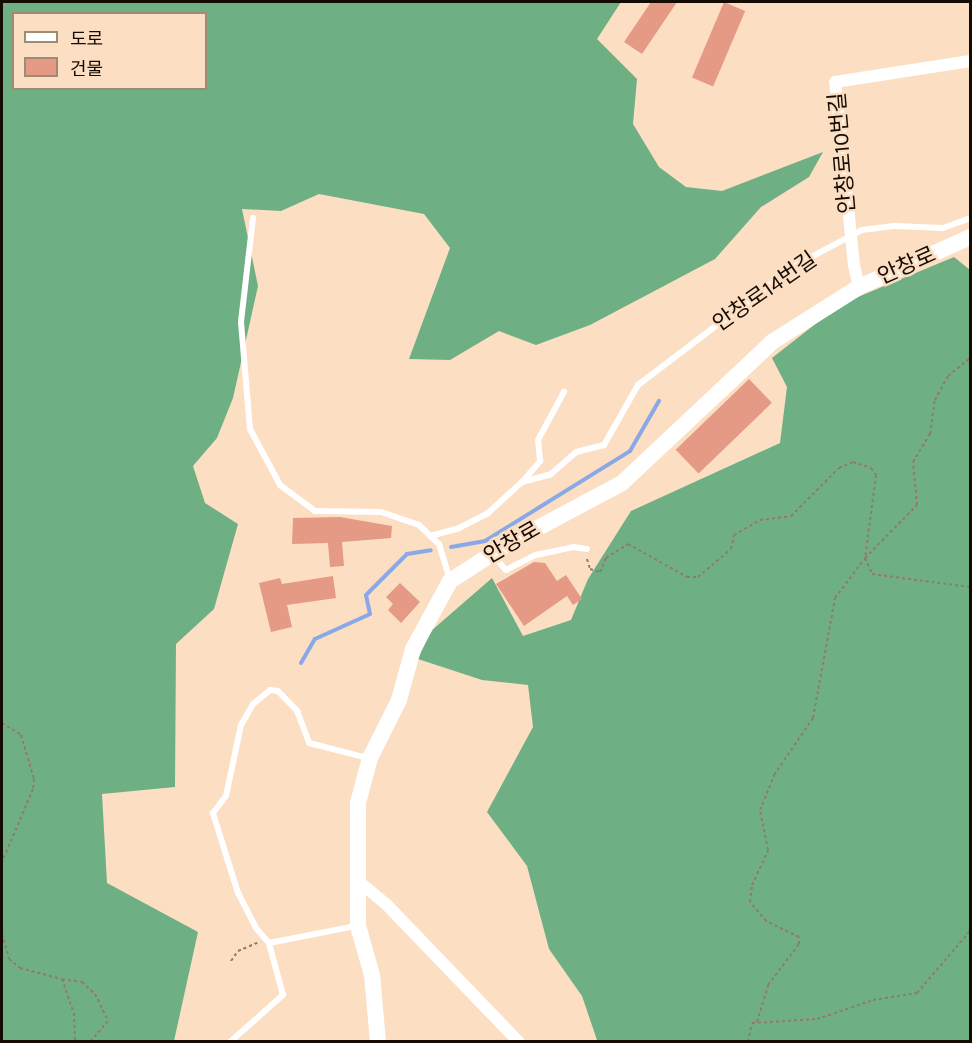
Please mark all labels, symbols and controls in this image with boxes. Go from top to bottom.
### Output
legend [12,12,207,90]
text: 도로 [70,28,103,50]
text: 건물 [70,58,103,80]
street label: 안창로10번길 [825,91,861,215]
street label: 안창로 [874,242,940,290]
street label: 안창로14번길 [708,247,822,337]
street label: 안창로 [479,516,545,570]

